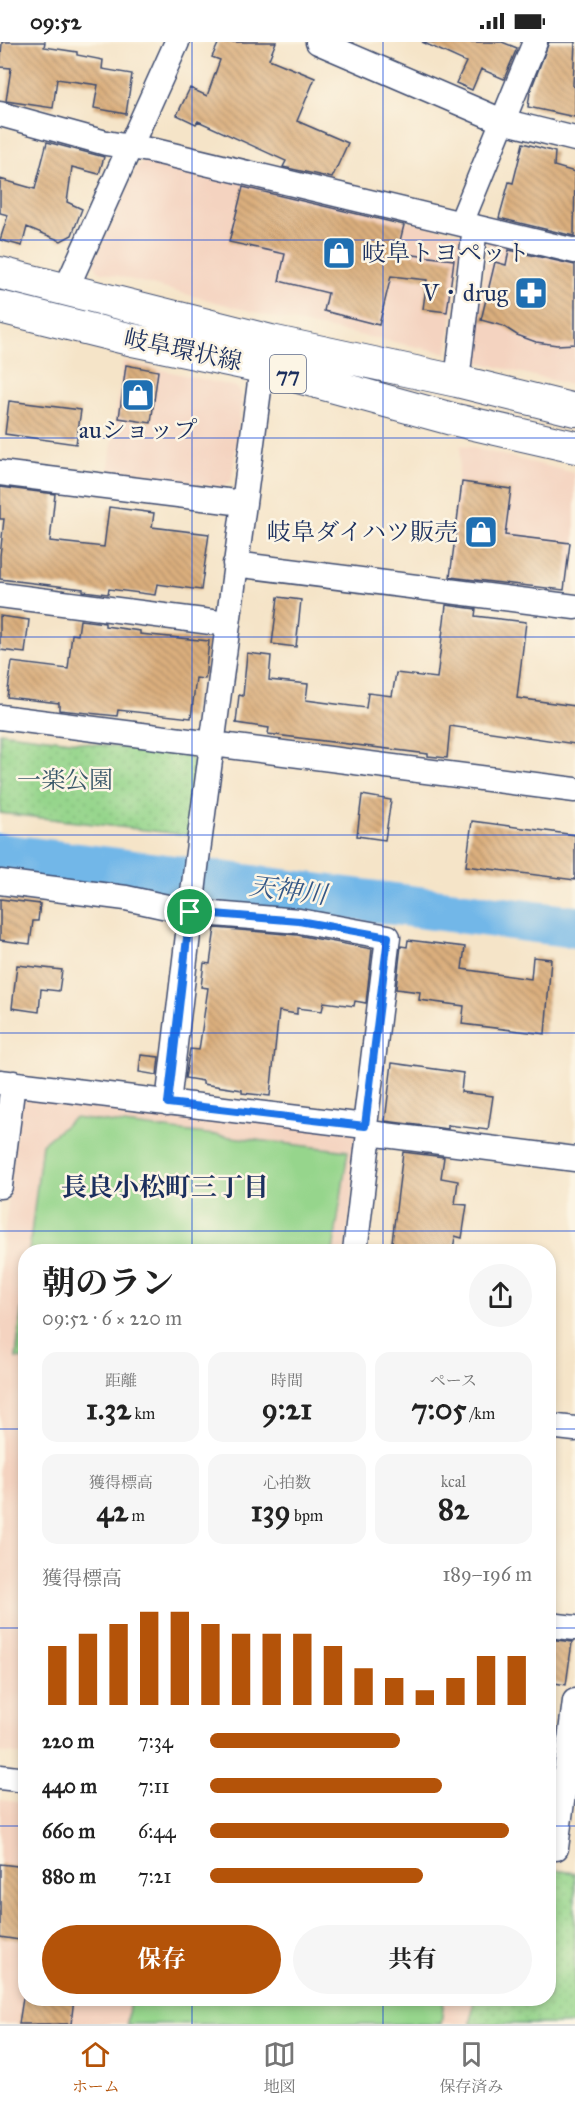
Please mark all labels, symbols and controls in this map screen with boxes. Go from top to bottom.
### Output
text: 09:52 [30,8,81,35]
shop icon: 岐阜トヨペット [321,235,357,271]
place label: 岐阜トヨペット [362,238,530,268]
pharmacy icon: V・drug [513,275,549,311]
place label: V・drug [421,278,509,308]
street label: 岐阜環状線 [121,323,245,377]
road number: 77 [270,355,306,393]
shop icon: auショップ [120,377,156,413]
place label: auショップ [79,415,197,445]
shop icon: 岐阜ダイハツ販売 [463,514,499,550]
place label: 岐阜ダイハツ販売 [267,517,458,547]
park label: 一楽公園 [17,765,113,795]
water label: 天神川 [247,869,332,911]
pin [164,886,215,937]
icon: arrive [173,895,206,928]
district label: 長良小松町三丁目 [61,1171,269,1203]
text: 朝のラン [42,1263,174,1303]
button: share [469,1264,532,1327]
text: 09:52 · 6 × 220 m [42,1306,182,1330]
text: 距離 [105,1371,137,1390]
text: 時間 [271,1371,303,1390]
text: ペース [430,1371,477,1390]
text: 1.32 [86,1391,131,1427]
text: 9:21 [262,1391,312,1427]
text: 7:05 [412,1391,467,1427]
text: km [131,1404,155,1423]
text: /km [467,1404,495,1423]
text: kcal [441,1472,466,1491]
text: 獲得標高 [89,1473,153,1492]
text: 心拍数 [263,1473,311,1492]
text: 82 [438,1491,469,1527]
text: 42 [96,1493,128,1529]
text: 139 [251,1493,291,1529]
text: m [128,1506,145,1525]
text: bpm [291,1506,323,1525]
text: 189–196 m [442,1562,532,1586]
text: 獲得標高 [42,1566,122,1590]
text: 220 m [42,1729,94,1753]
text: 7:34 [138,1729,173,1753]
text: 440 m [42,1774,97,1798]
text: 7:11 [138,1774,170,1798]
text: 660 m [42,1819,95,1843]
text: 6:44 [138,1819,176,1843]
text: 880 m [42,1864,96,1888]
text: 7:21 [138,1864,171,1888]
button: 保存 [42,1925,281,1994]
button: 共有 [293,1925,532,1994]
tab: ホーム [72,2038,120,2097]
tab: 地図 [263,2038,296,2097]
tab: 保存済み [439,2038,503,2097]

